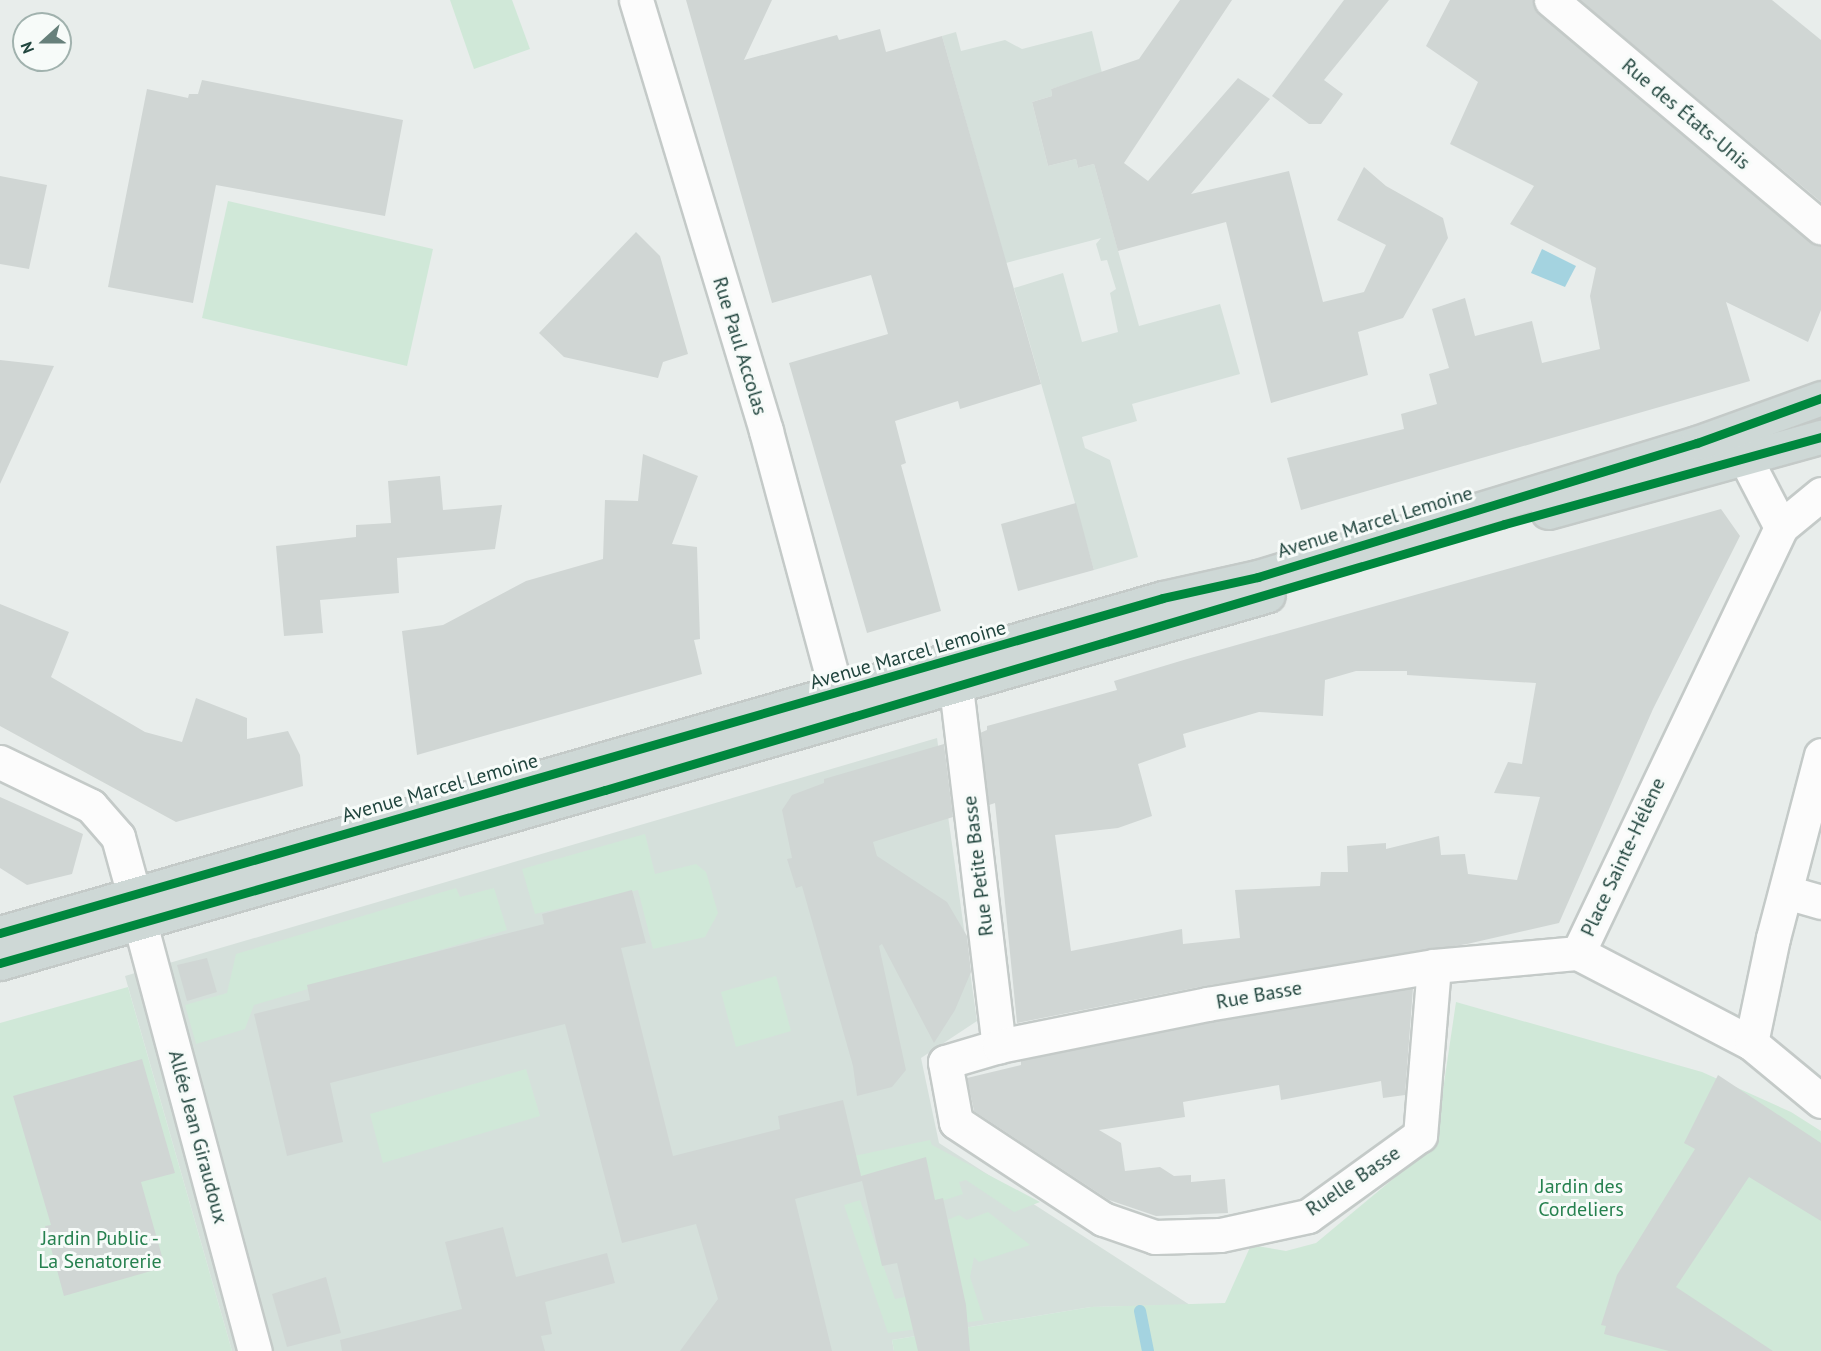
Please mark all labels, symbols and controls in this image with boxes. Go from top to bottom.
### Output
north arrow [12,12,72,72]
text: N [16,39,38,56]
street label: Rue des États-Unis [1617,53,1755,175]
street label: Rue Paul Accolas [708,274,772,418]
street label: Avenue Marcel Lemoine [1274,481,1476,563]
street label: Avenue Marcel Lemoine [807,615,1009,695]
street label: Avenue Marcel Lemoine [339,748,541,828]
street label: Place Sainte-Hélène [1576,774,1670,940]
street label: Rue Petite Basse [957,794,999,938]
street label: Rue Basse [1214,976,1304,1014]
street label: Allée Jean Giraudoux [163,1048,233,1226]
street label: Ruelle Basse [1301,1141,1405,1221]
park label: Jardin des Cordeliers [1538,1174,1624,1221]
park label: Jardin Public - La Senatorerie [38,1227,162,1274]

